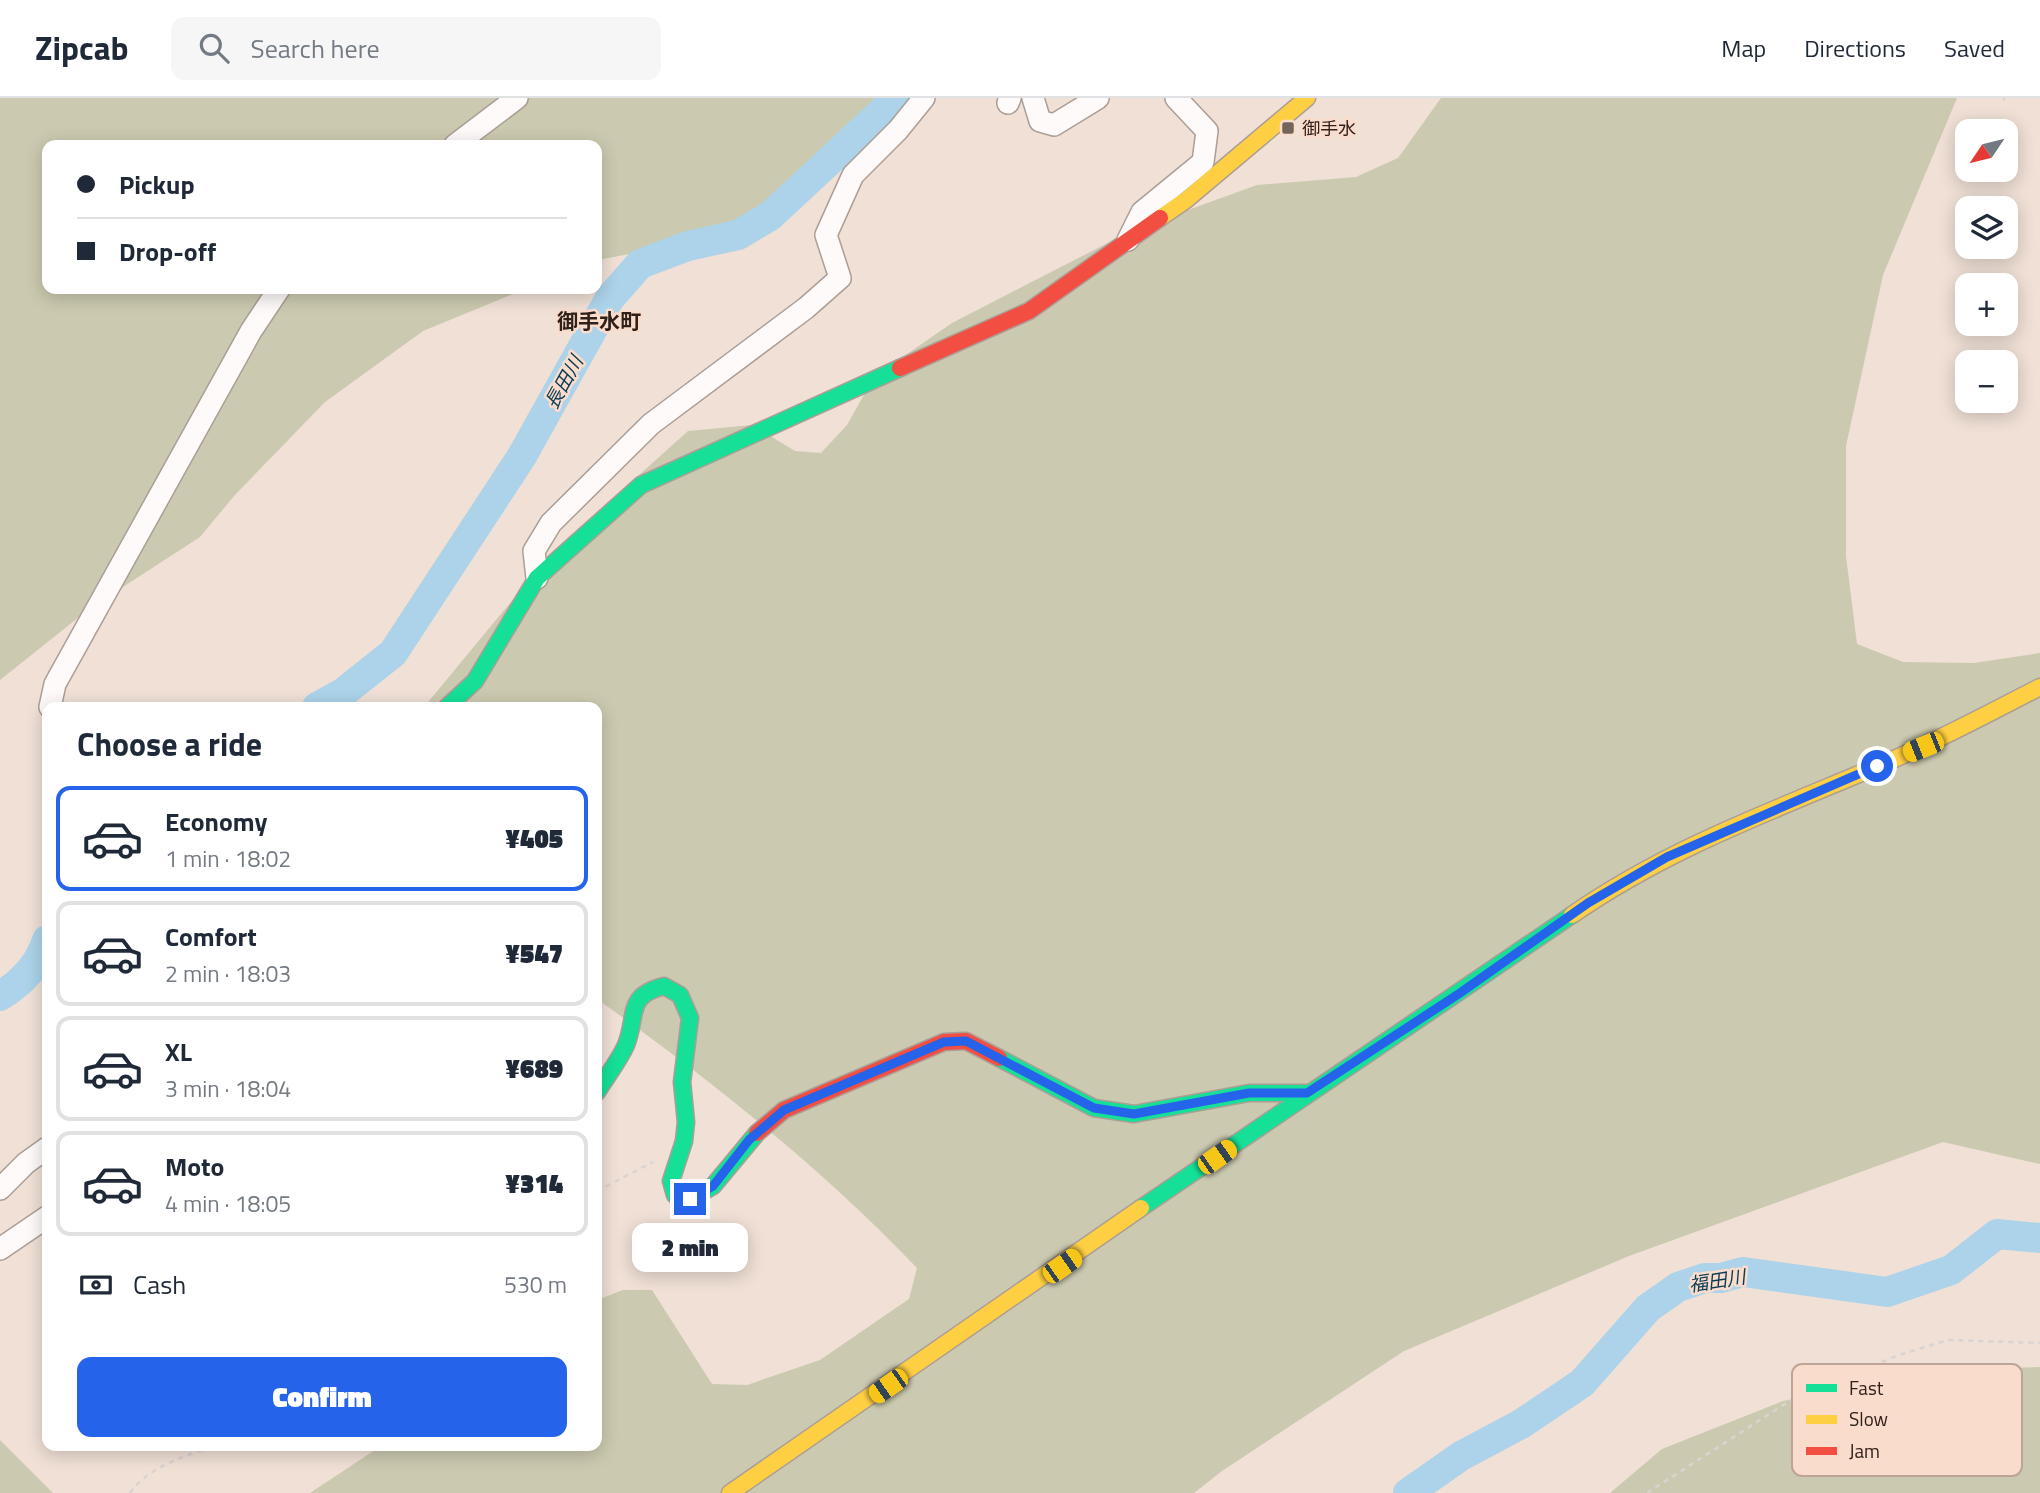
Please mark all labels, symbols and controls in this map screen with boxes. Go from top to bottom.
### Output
search box [171,17,661,80]
text: Zipcab [35,23,129,73]
icon: search [195,29,233,67]
text: Search here [251,29,380,68]
text: Map [1721,30,1766,66]
text: Directions [1804,30,1906,66]
text: Saved [1944,30,2005,66]
place label: 御手水 [1302,115,1356,142]
north arrow [1955,119,2018,182]
map controls [1955,119,2018,413]
marker: 御手水 [1280,120,1296,136]
text: Pickup [119,165,195,204]
button: layers [1955,196,2018,259]
text: Drop-off [119,232,216,271]
button: + [1955,273,2018,336]
district label: 御手水町 [557,305,641,337]
water label: 長田川 [536,348,590,414]
button: − [1955,350,2018,413]
text: Choose a ride [77,720,262,768]
car [1900,729,1947,765]
route start [1861,750,1893,782]
text: Economy [165,802,267,841]
icon: car [81,807,144,870]
text: ¥405 [505,819,563,858]
text: 1 min · 18:02 [165,841,291,876]
text: Comfort [165,917,257,956]
icon: car [81,922,144,985]
text: ¥547 [505,934,563,973]
text: 2 min · 18:03 [165,956,291,991]
text: XL [165,1032,192,1071]
icon: car [81,1037,144,1100]
text: ¥689 [505,1049,563,1088]
text: 3 min · 18:04 [165,1071,291,1106]
car [1194,1136,1241,1178]
text: Moto [165,1147,224,1186]
icon: car [81,1152,144,1215]
text: ¥314 [505,1164,563,1203]
route end [674,1183,706,1215]
text: 4 min · 18:05 [165,1186,291,1221]
callout: 2 min [632,1224,748,1272]
text: 2 min [661,1230,719,1265]
car [1039,1245,1086,1287]
water label: 福田川 [1687,1261,1749,1299]
text: Cash [133,1265,186,1304]
icon: cash [77,1266,115,1304]
text: 530 m [504,1267,567,1302]
button: Confirm [77,1357,567,1437]
legend [1792,1364,2022,1476]
car [865,1365,912,1407]
text: Fast [1849,1373,1884,1402]
text: Slow [1849,1404,1888,1433]
text: Jam [1849,1436,1880,1465]

